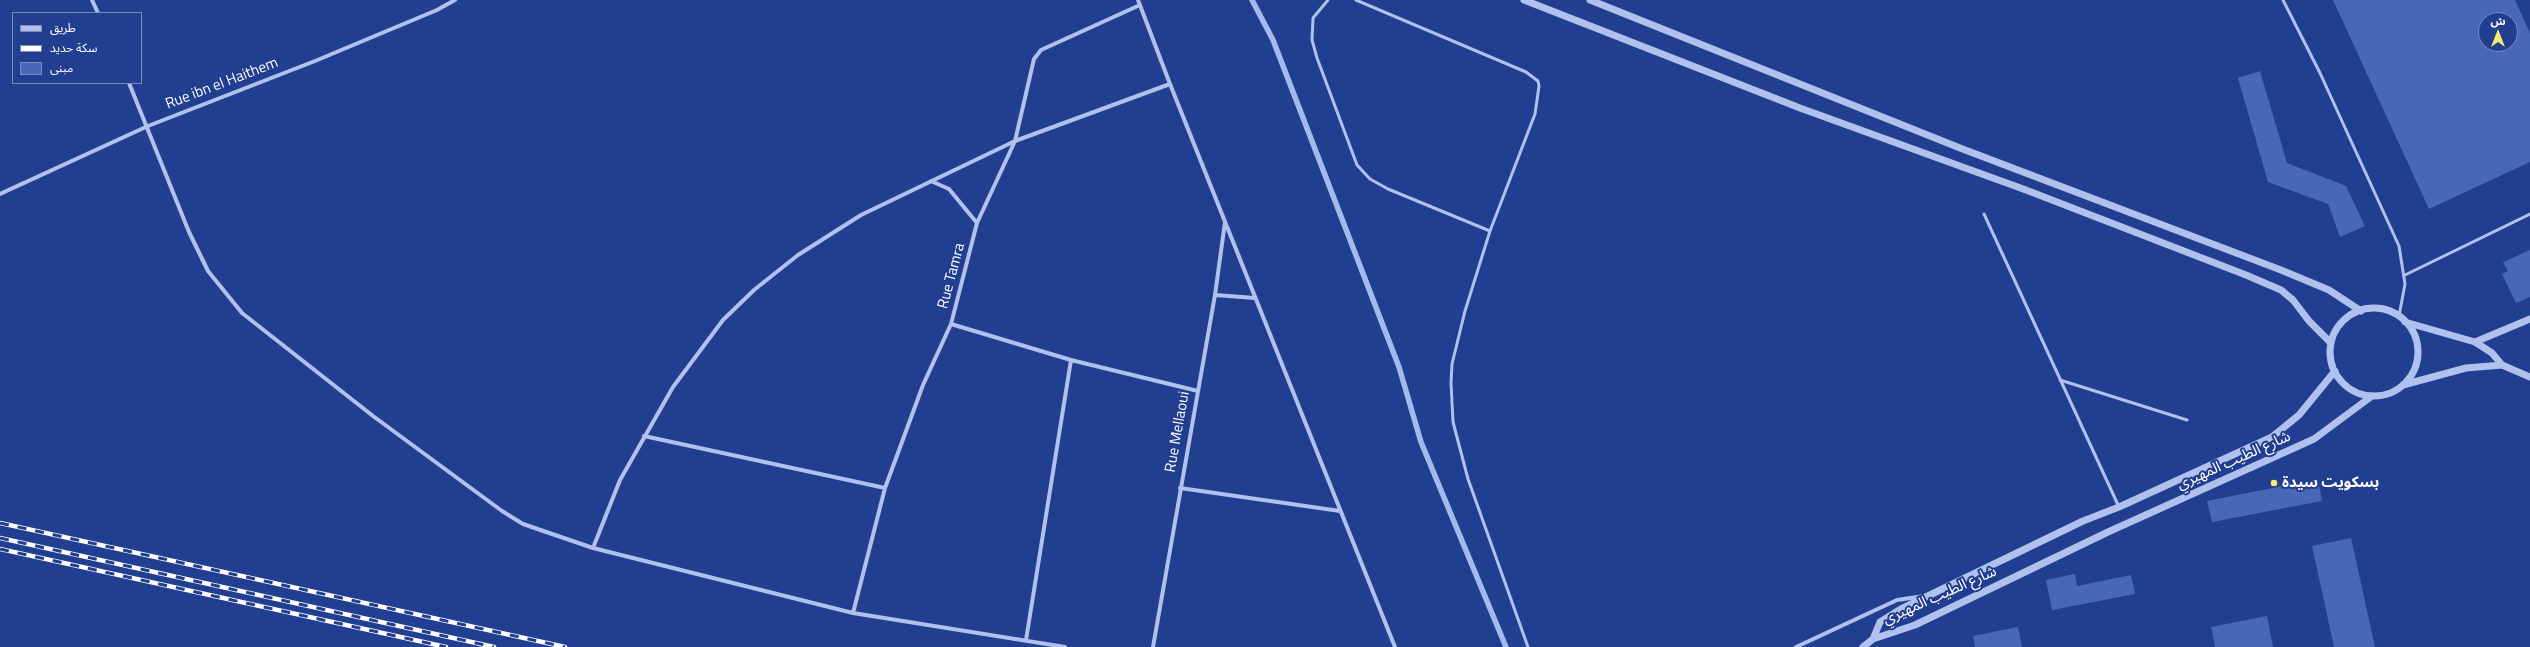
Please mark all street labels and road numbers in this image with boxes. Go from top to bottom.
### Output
street label: Rue ibn el Haithem [163,54,281,114]
street label: Rue Tamra [935,241,969,311]
street label: Rue Mellaoui [1162,390,1194,474]
street label: شارع الطيب المهيري [2174,428,2294,494]
street label: شارع الطيب المهيري [1880,563,2000,629]

